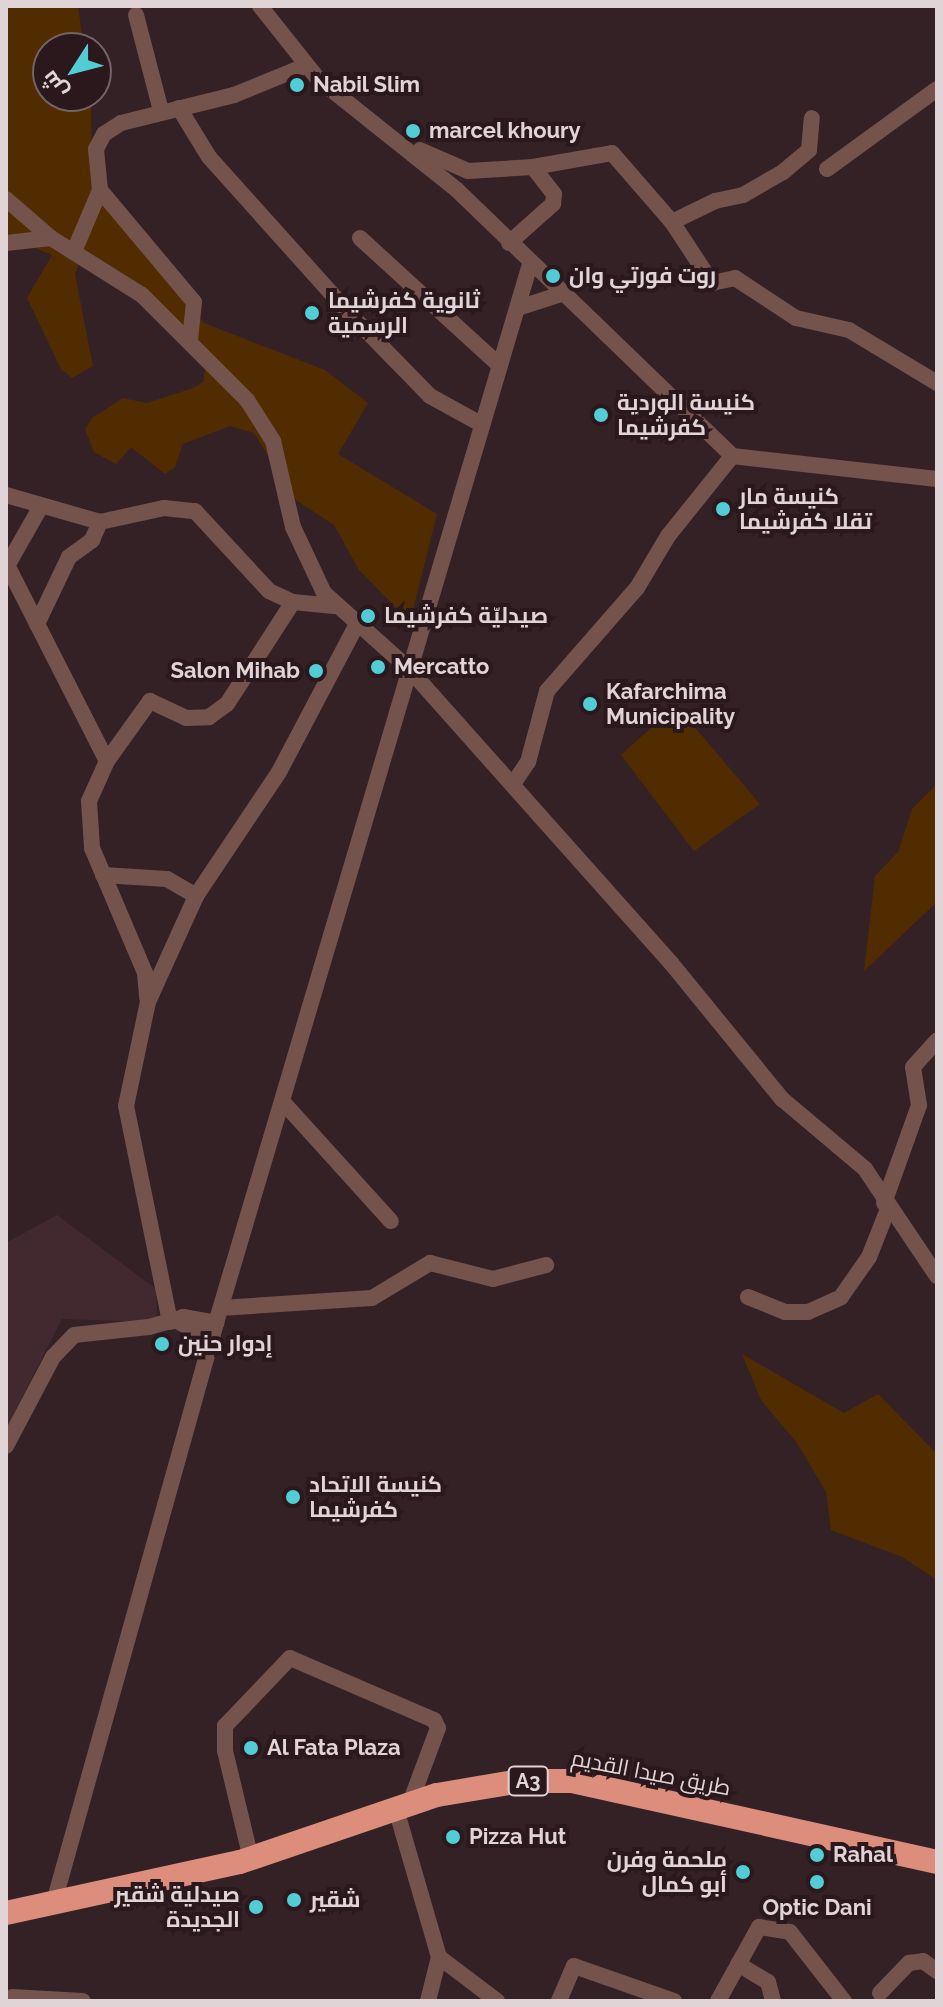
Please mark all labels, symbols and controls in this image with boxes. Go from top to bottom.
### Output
north arrow [32,32,112,112]
text: ش [35,66,73,104]
place label: Nabil Slim [313,72,421,98]
marker: Nabil Slim [288,76,306,94]
place label: marcel khoury [429,118,581,144]
marker: marcel khoury [404,122,422,140]
place label: روت فورتي وان [569,263,716,289]
marker: روت فورتي وان [544,267,562,285]
place label: ثانوية كفرشيما الرسمية [328,287,480,338]
marker: ثانوية كفرشيما الرسمية [303,304,321,322]
place label: كنيسة الوردية كفرشيما [617,389,755,440]
marker: كنيسة الوردية كفرشيما [592,406,610,424]
place label: كنيسة مار تقلا كفرشيما [739,483,872,534]
marker: كنيسة مار تقلا كفرشيما [714,500,732,518]
place label: صيدليّة كفرشيما [384,603,548,629]
marker: صيدليّة كفرشيما [359,607,377,625]
place label: Mercatto [394,654,489,680]
place label: Salon Mihab [171,658,300,684]
marker: Mercatto [369,658,387,676]
marker: Salon Mihab [307,662,325,680]
place label: Kafarchima Municipality [606,678,735,730]
marker: Kafarchima Municipality [581,695,599,713]
place label: إدوار حنين [178,1331,272,1357]
marker: إدوار حنين [153,1335,171,1353]
place label: كنيسة الاتحاد كفرشيما [309,1471,442,1522]
marker: كنيسة الاتحاد كفرشيما [284,1488,302,1506]
place label: Al Fata Plaza [267,1735,401,1761]
marker: Al Fata Plaza [242,1739,260,1757]
street label: طريق صيدا القديم [569,1745,733,1801]
road number: A3 [506,1765,550,1797]
place label: Pizza Hut [469,1824,566,1850]
marker: Pizza Hut [444,1828,462,1846]
place label: Rahal [833,1842,893,1868]
place label: ملحمة وفرن أبو كمال [607,1846,727,1898]
marker: Rahal [808,1846,826,1864]
marker: ملحمة وفرن أبو كمال [734,1863,752,1881]
marker: Optic Dani [808,1873,826,1891]
place label: صيدلية شقير الجديدة [114,1881,240,1932]
place label: شقير [310,1887,361,1913]
marker: شقير [285,1891,303,1909]
place label: Optic Dani [762,1895,872,1921]
marker: صيدلية شقير الجديدة [247,1898,265,1916]

